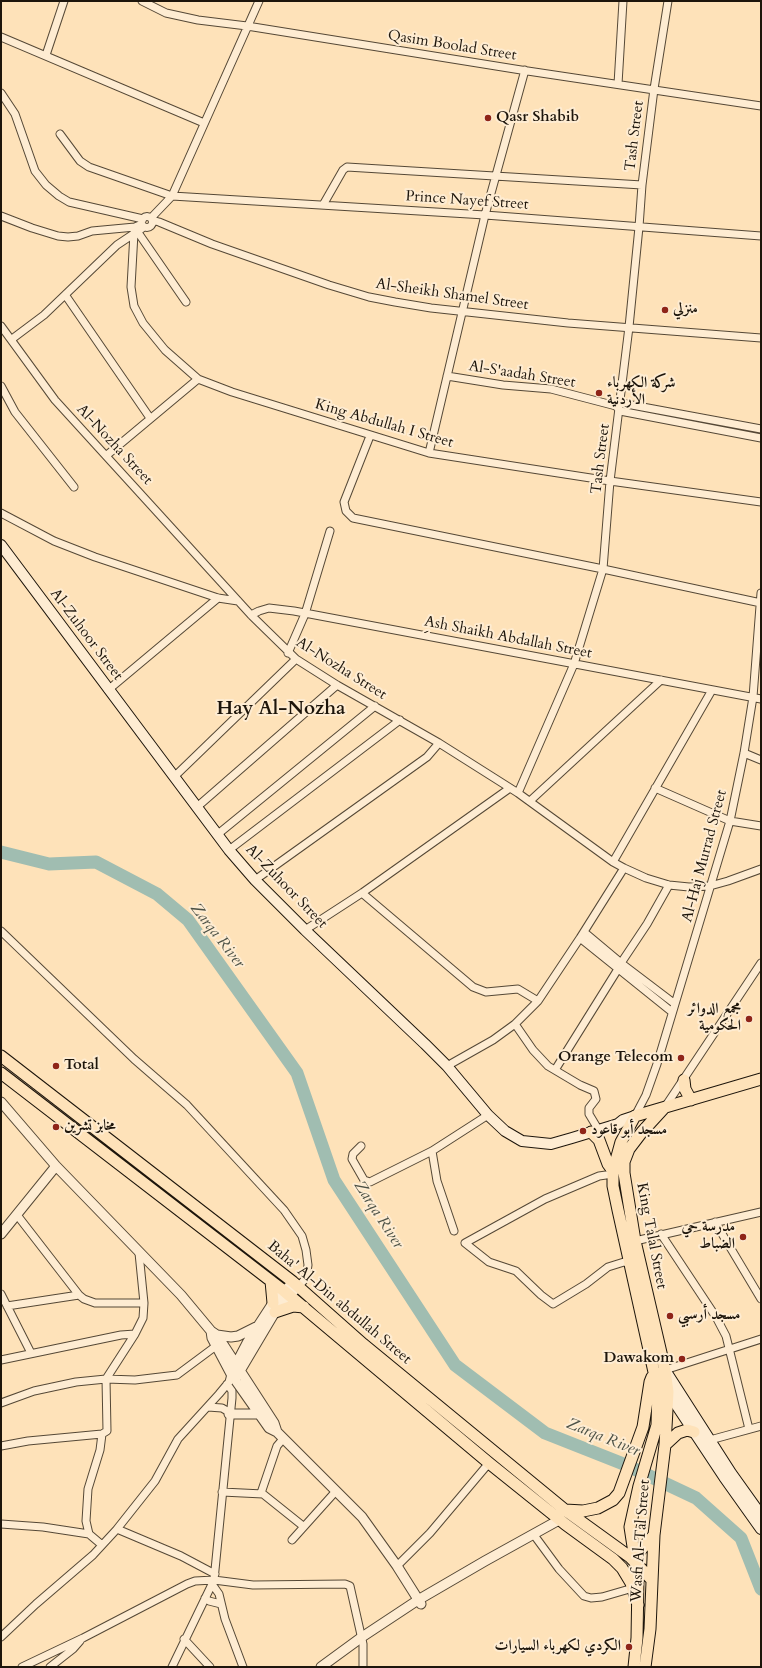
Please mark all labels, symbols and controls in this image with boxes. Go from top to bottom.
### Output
street label: Qasim Boolad Street [386,27,518,65]
street label: Tash Street [622,100,648,172]
place label: Qasr Shabib [496,109,579,127]
marker: Qasr Shabib [483,113,493,123]
street label: Prince Nayef Street [405,188,529,214]
street label: Al-Sheikh Shamel Street [375,275,529,315]
place label: منزلي [673,301,698,319]
marker: منزلي [660,305,670,315]
street label: Al-S'aadah Street [467,358,577,392]
place label: شركة الكهرباء الأردنية [607,375,675,410]
marker: شركة الكهرباء الأردنية [594,388,604,398]
street label: King Abdullah I Street [313,396,455,452]
street label: Al-Nozha Street [72,401,156,489]
street label: Tash Street [588,423,614,495]
street label: Al-Zuhoor Street [46,586,126,684]
street label: ِِAsh Shaikh Abdallah Street [423,613,593,663]
street label: Al-Nozha Street [292,634,390,704]
district label: Hay Al-Nozha [216,699,346,721]
street label: Al-Haj Murrad Street [679,788,731,924]
street label: Al-Zuhoor Street [241,841,331,933]
water label: Zarqa River [186,900,248,972]
place label: مجمع الدوائر الحكومية [688,1001,741,1036]
marker: مجمع الدوائر الحكومية [744,1014,754,1024]
place label: Orange Telecom [558,1049,673,1067]
marker: Orange Telecom [676,1053,686,1063]
place label: Total [64,1057,99,1075]
marker: Total [51,1061,61,1071]
place label: مخابز تشرين [64,1118,116,1136]
marker: مخابز تشرين [51,1122,61,1132]
place label: مسجد أبو قاعود [591,1122,667,1140]
marker: مسجد أبو قاعود [578,1126,588,1136]
water label: Zarqa River [349,1177,407,1253]
street label: King Talal Street [632,1181,670,1291]
place label: مدرسة حي الضباط [682,1219,735,1254]
marker: مدرسة حي الضباط [738,1232,748,1242]
street label: Baha' Al-Din abdullah Street [263,1238,415,1368]
place label: مسجد أرسبي [678,1307,740,1325]
marker: مسجد أرسبي [665,1311,675,1321]
place label: Dawakom [604,1350,674,1368]
marker: Dawakom [677,1354,687,1364]
water label: Zarqa River [564,1415,642,1461]
street label: Wasfi Al-Tal Street [628,1479,654,1603]
place label: الكردي لكهرباء السيارات [495,1638,621,1656]
marker: الكردي لكهرباء السيارات [624,1642,634,1652]

